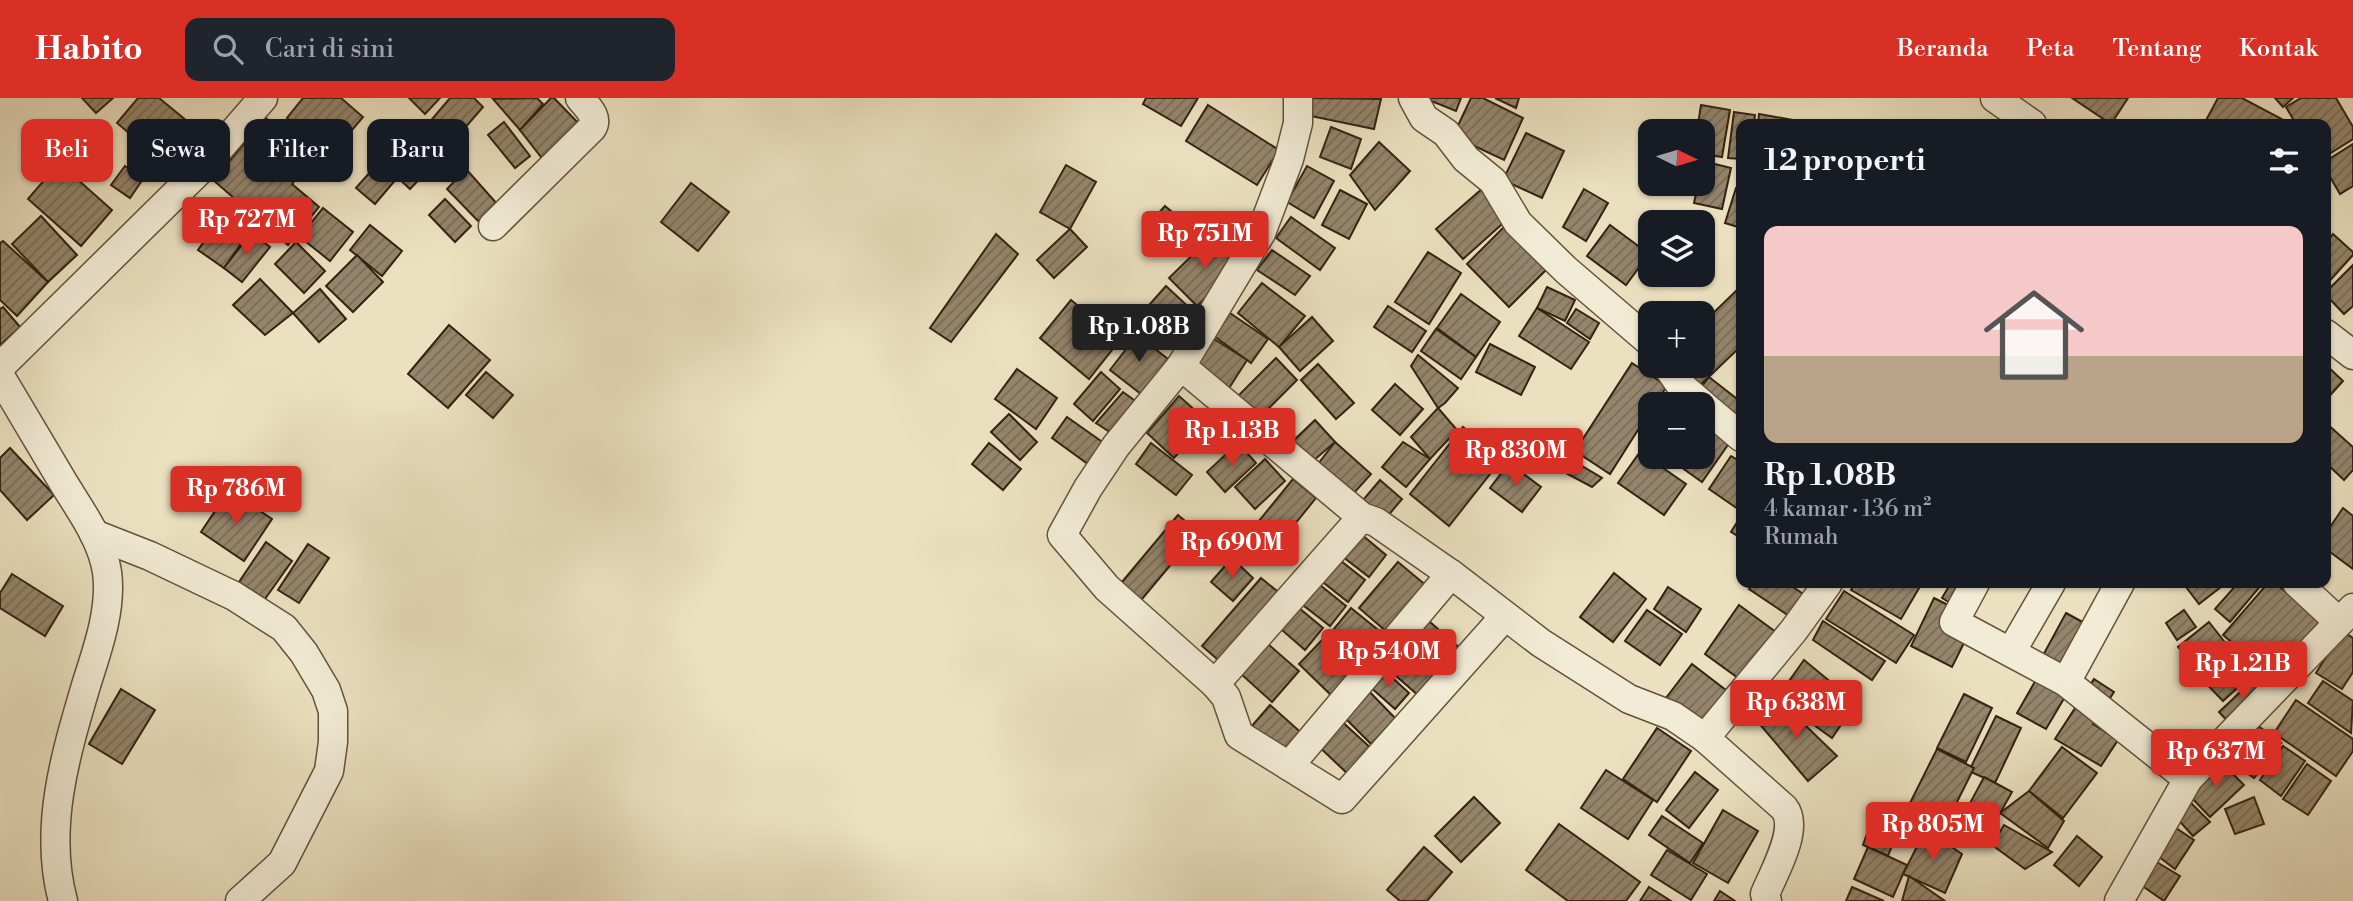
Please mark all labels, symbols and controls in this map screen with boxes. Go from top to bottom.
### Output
search box [185,18,675,81]
text: Habito [35,29,143,70]
icon: search [209,30,247,68]
text: Cari di sini [265,33,394,65]
text: Beranda [1897,34,1988,64]
text: Peta [2026,34,2074,64]
text: Tentang [2112,34,2201,64]
text: Kontak [2239,34,2318,64]
chip: Beli [21,119,113,182]
chip: Sewa [127,119,230,182]
chip: Filter [244,119,353,182]
chip: Baru [367,119,469,182]
north arrow [1638,119,1715,196]
map controls [1638,119,1715,469]
text: 12 properti [1764,142,1925,180]
icon: filters [2265,142,2303,180]
pin: Rp 727M [182,198,312,257]
text: Rp 727M [198,206,296,234]
button: layers [1638,210,1715,287]
pin: Rp 751M [1140,212,1270,271]
text: Rp 751M [1158,220,1252,248]
icon: home [1971,272,2097,398]
button: + [1638,301,1715,378]
pin: Rp 1.08B [1067,304,1211,364]
text: Rp 1.08B [1088,313,1190,341]
button: − [1638,392,1715,469]
pin: Rp 1.13B [1160,408,1304,468]
text: Rp 1.13B [1184,417,1280,445]
pin: Rp 830M [1451,428,1581,488]
text: Rp 830M [1465,437,1567,465]
text: Rp 1.08B [1764,457,1896,495]
pin: Rp 786M [171,466,301,526]
text: Rp 786M [187,475,285,503]
text: 4 kamar · 136 m² [1764,495,1931,523]
pin: Rp 690M [1167,520,1297,580]
text: Rumah [1764,523,1839,551]
text: Rp 690M [1181,529,1283,557]
pin: Rp 540M [1324,630,1454,689]
text: Rp 540M [1337,638,1441,666]
pin: Rp 1.21B [2171,642,2315,701]
text: Rp 1.21B [2195,650,2291,678]
pin: Rp 638M [1731,680,1861,740]
text: Rp 638M [1746,689,1846,717]
pin: Rp 637M [2151,730,2281,789]
text: Rp 637M [2167,738,2265,766]
pin: Rp 805M [1868,802,1998,862]
text: Rp 805M [1882,811,1984,839]

